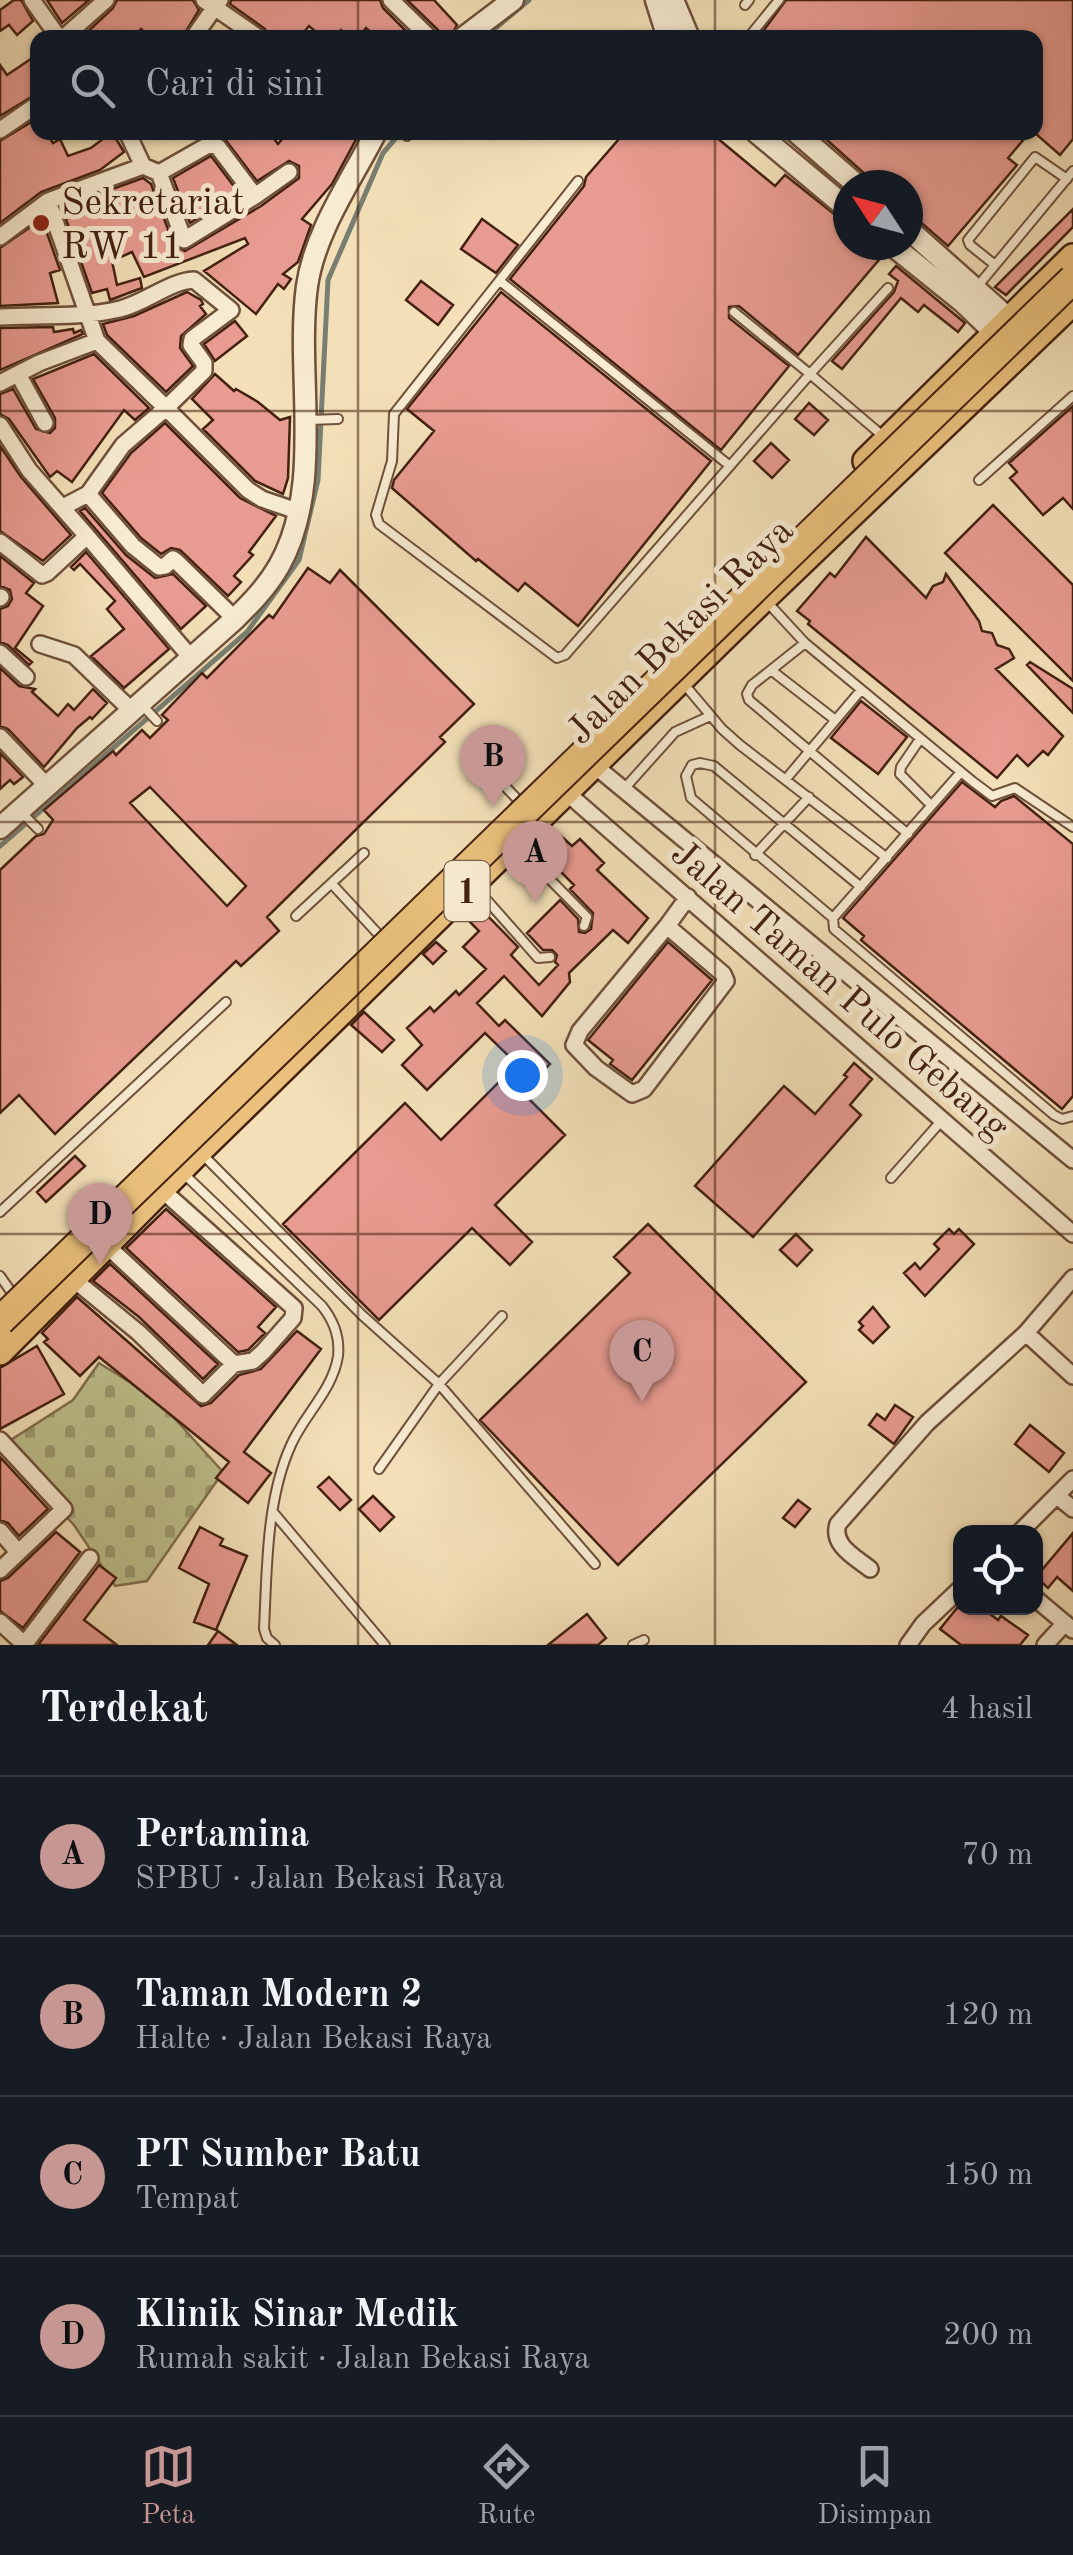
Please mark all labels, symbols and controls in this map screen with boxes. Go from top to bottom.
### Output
search box [30,30,1043,140]
icon: search [65,58,120,113]
text: Cari di sini [145,66,324,104]
north arrow [833,170,923,260]
place label: Sekretariat RW 11 [61,185,245,267]
marker: Sekretariat RW 11 [30,212,52,234]
street label: Jalan Bekasi Raya [561,512,802,752]
pin: B [460,724,526,807]
pin: A [502,820,568,903]
street label: Jalan Taman Pulo Gebang [663,835,1015,1148]
road number: 1 [444,861,490,921]
your location [497,1050,548,1101]
pin: D [68,1182,132,1265]
pin: C [610,1320,674,1402]
map controls [953,1525,1043,1615]
button: locate [953,1525,1043,1615]
text: Terdekat [40,1689,208,1731]
text: 4 hasil [941,1694,1033,1726]
text: Pertamina [135,1817,309,1855]
text: A [60,1840,85,1872]
text: 70 m [962,1840,1033,1872]
text: SPBU · Jalan Bekasi Raya [135,1864,504,1896]
text: Taman Modern 2 [135,1977,423,2015]
text: B [61,2000,84,2032]
text: 120 m [943,2000,1033,2032]
text: Halte · Jalan Bekasi Raya [135,2024,492,2056]
text: PT Sumber Batu [135,2137,421,2175]
text: C [62,2160,83,2192]
text: 150 m [943,2160,1033,2192]
text: Tempat [135,2184,239,2216]
text: Klinik Sinar Medik [135,2297,459,2335]
text: D [60,2320,85,2352]
text: 200 m [943,2320,1033,2352]
text: Rumah sakit · Jalan Bekasi Raya [135,2344,590,2376]
tab: Peta [141,2439,196,2534]
tab: Rute [478,2439,535,2534]
tab: Disimpan [817,2439,932,2534]

